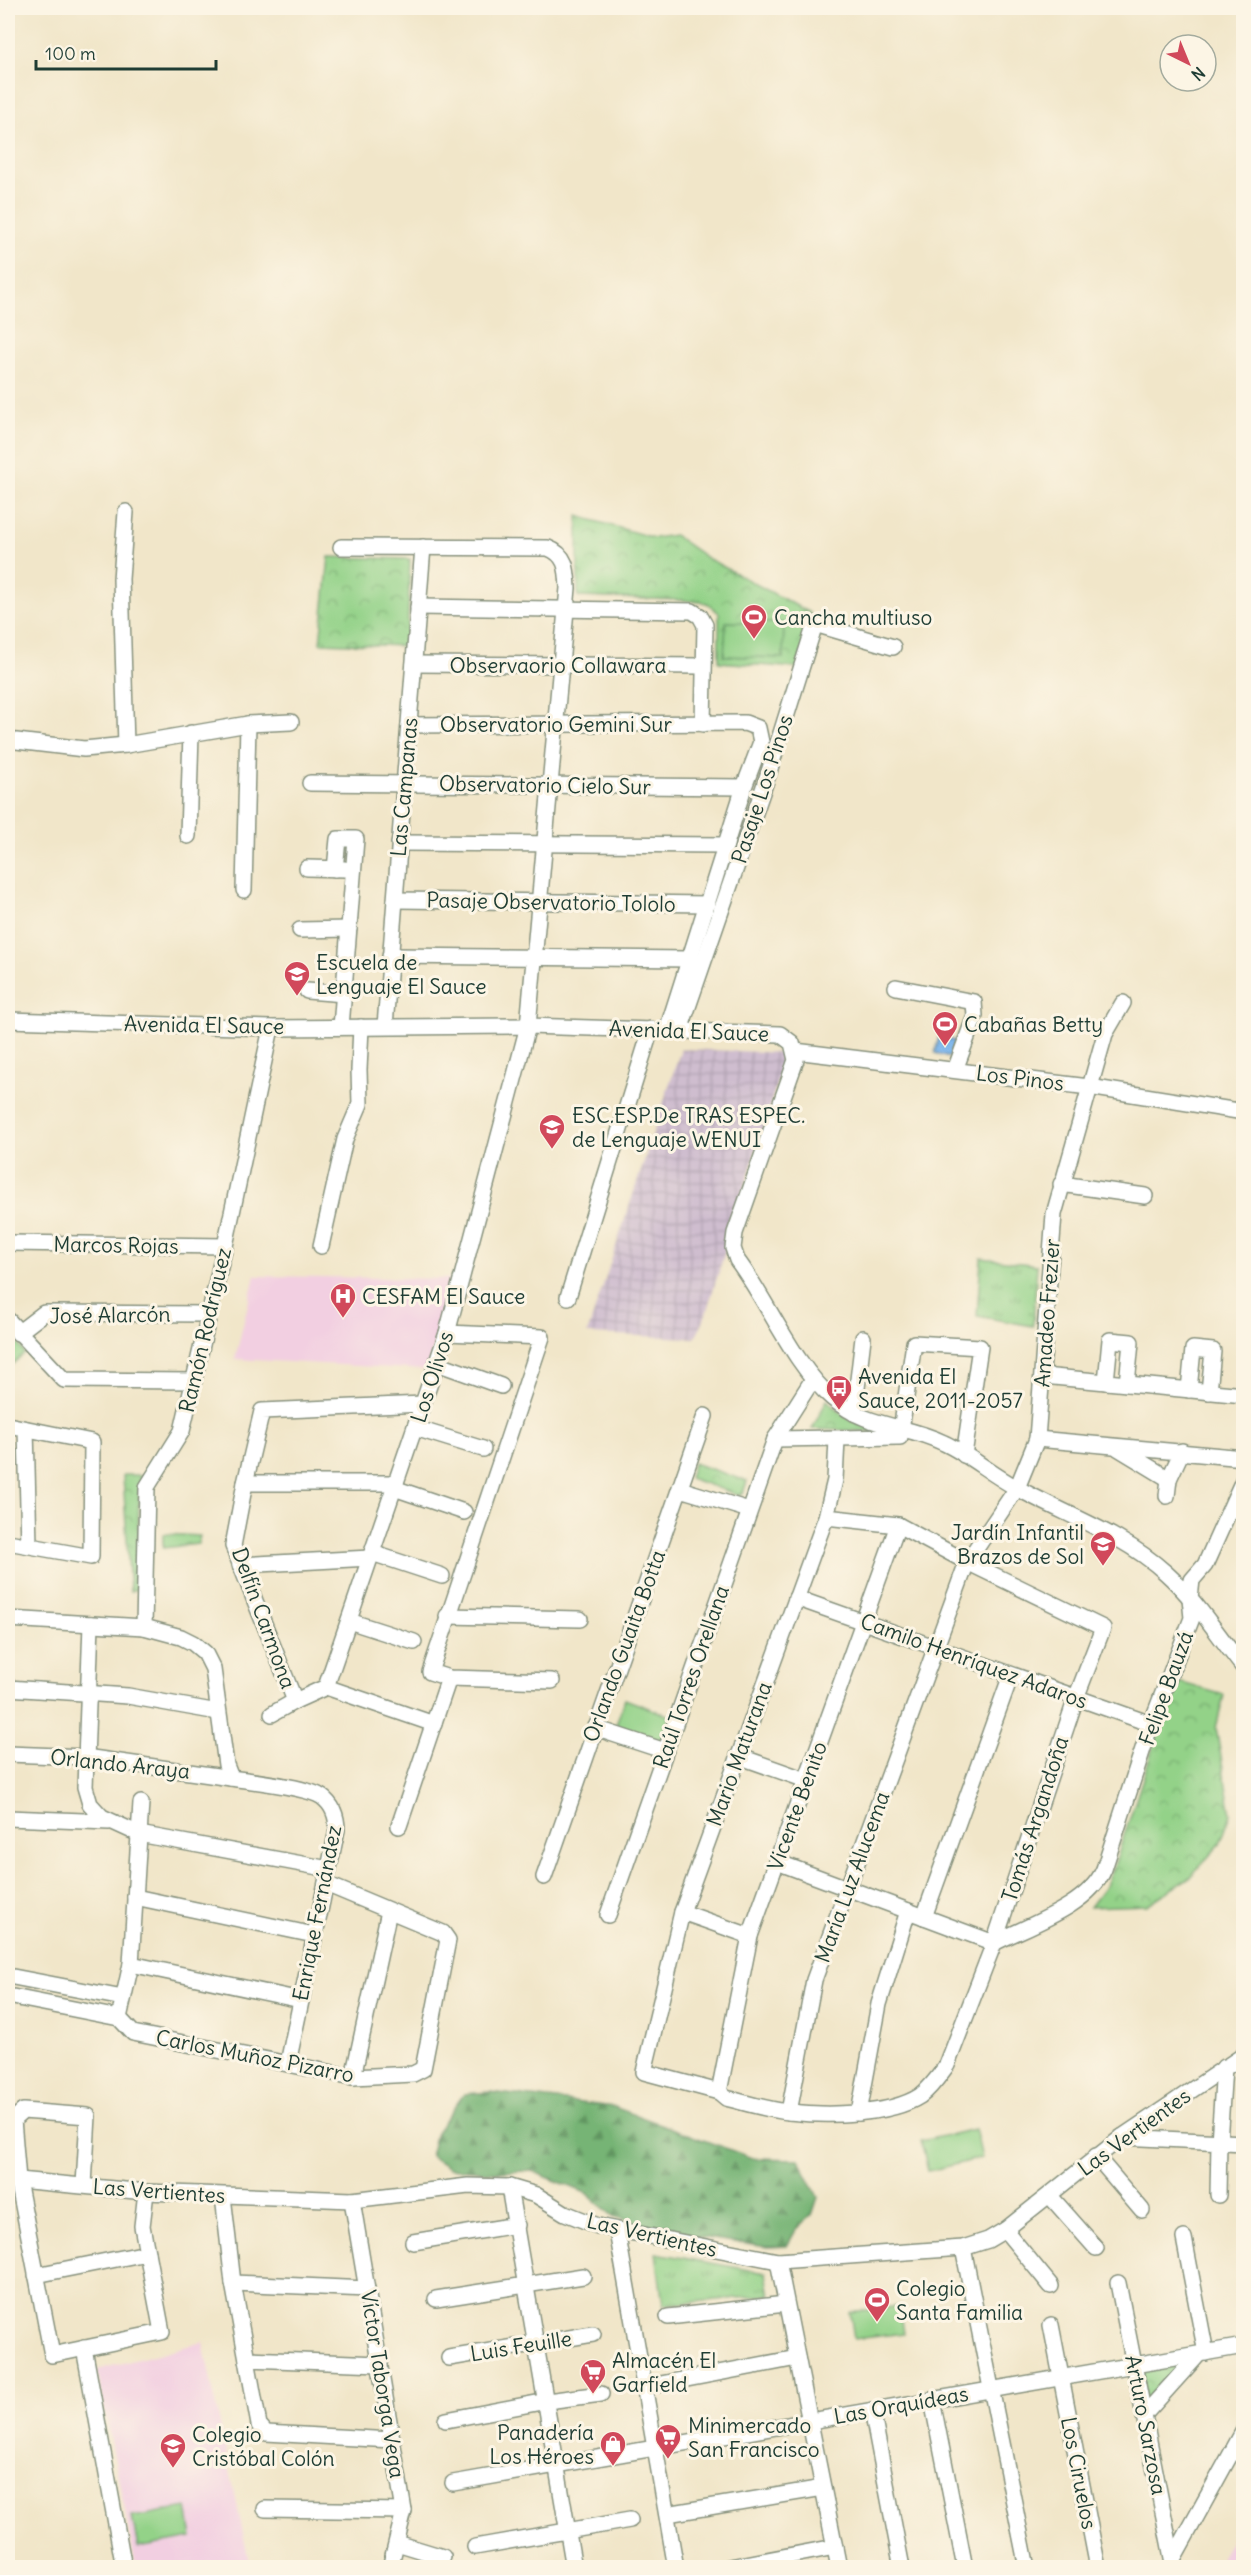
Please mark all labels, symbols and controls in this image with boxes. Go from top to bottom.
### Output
scale bar [36,33,216,71]
north arrow [1158,33,1218,93]
text: 100 m [45,42,96,65]
text: N [1187,63,1209,85]
sports icon: Cancha multiuso [739,602,769,640]
place label: Cancha multiuso [774,604,932,631]
street label: Observaorio Collawara [450,652,666,679]
street label: Observatorio Gemini Sur [440,711,673,738]
street label: Pasaje Los Pinos [725,711,799,867]
street label: Las Campanas [384,716,424,858]
street label: Observatorio Cielo Sur [439,770,652,800]
street label: Pasaje Observatorio Tololo [426,886,676,918]
place label: Escuela de Lenguaje El Sauce [316,949,487,1000]
school or university icon: Escuela de Lenguaje El Sauce [282,959,312,997]
sports icon: Cabañas Betty [930,1009,960,1047]
street label: Avenida El Sauce [124,1010,284,1040]
place label: Cabañas Betty [964,1011,1103,1038]
street label: Avenida El Sauce [608,1015,770,1047]
street label: Los Pinos [974,1059,1066,1097]
place label: ESC.ESP.De TRAS ESPEC. de Lenguaje WENUI [572,1102,805,1153]
school or university icon: ESC.ESP.De TRAS ESPEC. de Lenguaje WENUI [537,1112,567,1150]
street label: Marcos Rojas [53,1230,179,1260]
street label: Amadeo Frezier [1028,1237,1066,1388]
street label: Ramón Rodríguez [173,1245,237,1415]
hospital icon: CESFAM El Sauce [328,1281,358,1319]
place label: CESFAM El Sauce [362,1283,525,1310]
street label: José Alarcón [49,1300,171,1330]
street label: Los Olivos [405,1328,459,1426]
place label: Avenida El Sauce, 2011-2057 [858,1363,1023,1414]
bus stop icon: Avenida El Sauce, 2011-2057 [824,1373,854,1411]
place label: Jardín Infantil Brazos de Sol [951,1519,1084,1570]
school or university icon: Jardín Infantil Brazos de Sol [1088,1529,1118,1567]
street label: Delfín Carmona [226,1544,302,1692]
street label: Orlando Guaita Botta [577,1546,671,1746]
street label: Raúl Torres Orellana [647,1582,735,1772]
street label: Camilo Henríquez Adaros [857,1607,1091,1715]
street label: Felipe Bauzá [1133,1627,1199,1749]
street label: Mario Maturana [700,1678,778,1830]
street label: Tomás Argandoña [996,1733,1074,1905]
street label: Vicente Benito [761,1738,833,1874]
street label: Orlando Araya [49,1743,191,1785]
street label: María Luz Alucema [809,1788,895,1966]
street label: Enrique Fernández [287,1823,347,2003]
street label: Carlos Muñoz Pizarro [154,2024,356,2088]
street label: Las Vertientes [1072,2082,1196,2182]
street label: Las Vertientes [92,2173,226,2209]
street label: Las Vertientes [584,2207,720,2263]
place label: Colegio Santa Familia [896,2275,1023,2326]
sports icon: Colegio Santa Familia [862,2285,892,2323]
street label: Víctor Taborga Vega [355,2288,411,2480]
street label: Luis Feuille [468,2325,574,2367]
place label: Almacén El Garfield [612,2347,716,2398]
street label: Arturo Sarzosa [1119,2353,1173,2497]
supermarket icon: Almacén El Garfield [578,2357,608,2395]
street label: Las Orquídeas [832,2380,970,2430]
place label: Minimercado San Francisco [688,2412,820,2463]
street label: Los Ciruelos [1055,2414,1103,2532]
place label: Panadería Los Héroes [489,2419,594,2470]
place label: Colegio Cristóbal Colón [192,2421,335,2472]
supermarket icon: Minimercado San Francisco [653,2422,683,2460]
shop icon: Panadería Los Héroes [598,2429,628,2467]
school or university icon: Colegio Cristóbal Colón [158,2431,188,2469]

